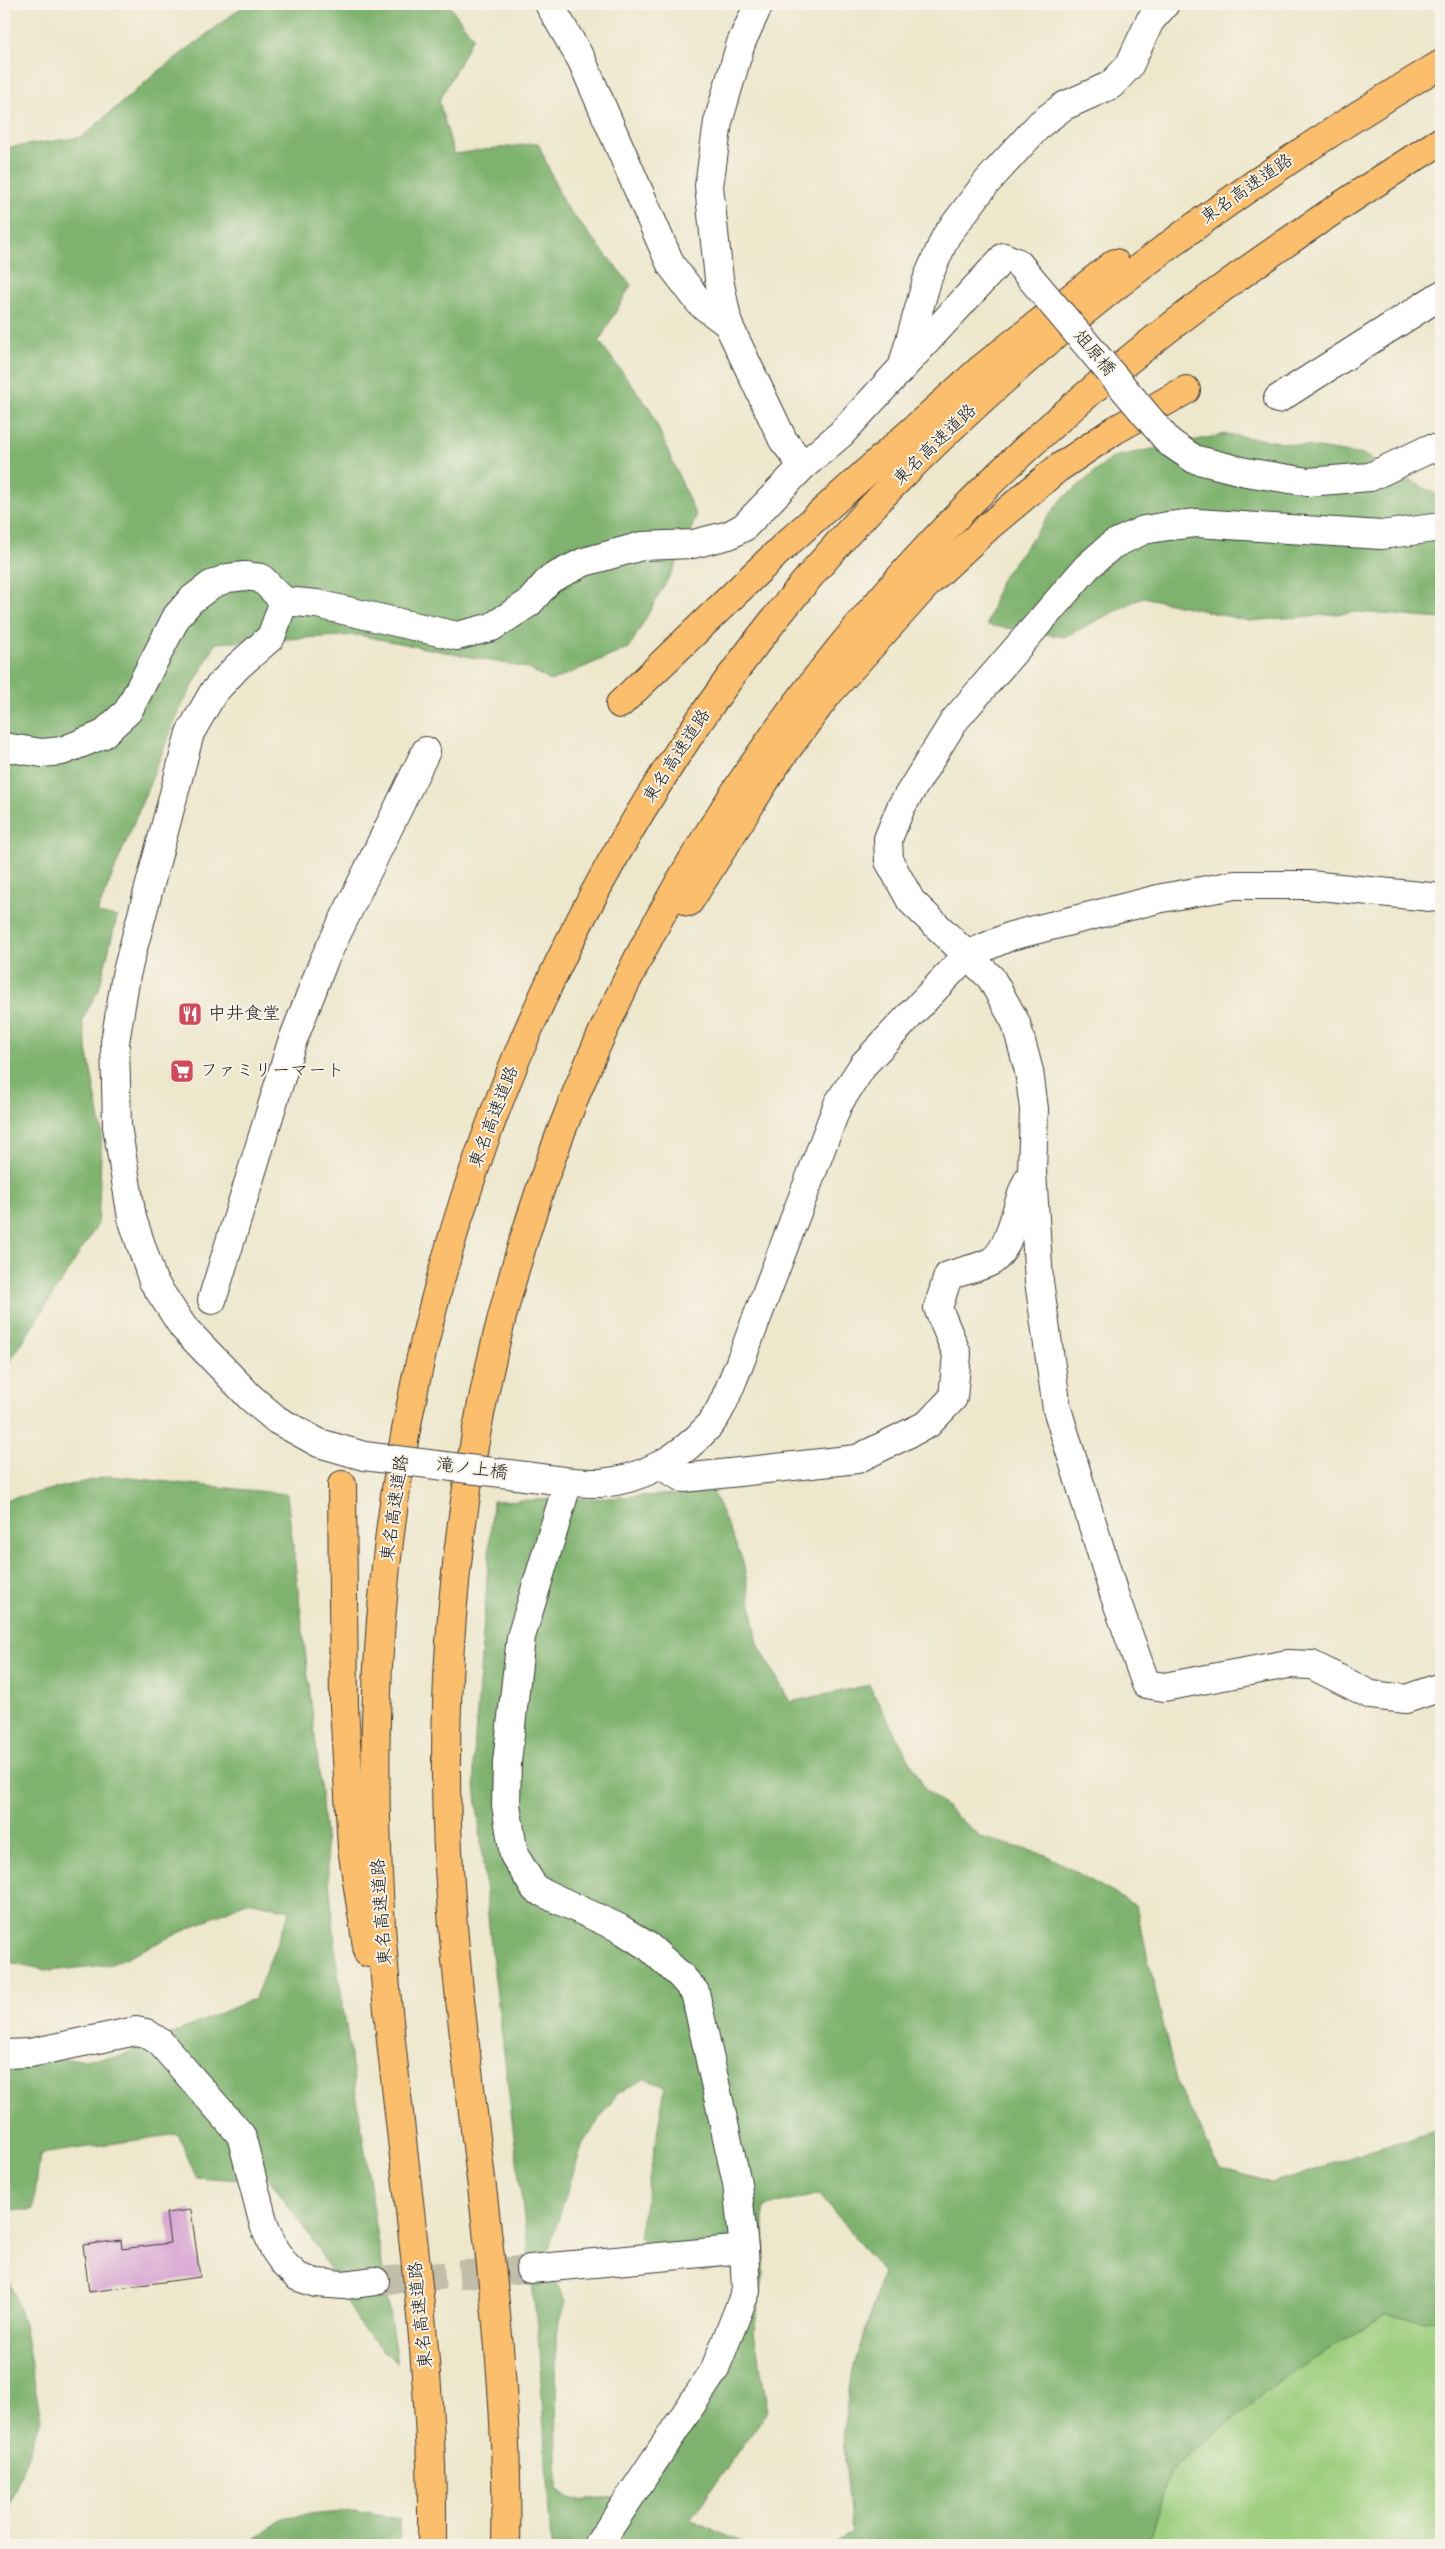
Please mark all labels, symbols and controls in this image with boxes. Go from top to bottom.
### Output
street label: 東名高速道路 [1196,148,1298,230]
street label: 俎原橋 [1067,325,1121,381]
street label: 東名高速道路 [888,399,982,491]
street label: 東名高速道路 [638,704,716,808]
restaurant icon: 中井食堂 [177,1001,203,1027]
place label: 中井食堂 [208,1002,280,1026]
supermarket icon: ファミリーマート [169,1058,195,1084]
place label: ファミリーマート [200,1059,344,1083]
street label: 東名高速道路 [463,1062,525,1172]
street label: 東名高速道路 [376,1453,414,1563]
street label: 滝ノ上橋 [435,1453,509,1485]
street label: 東名高速道路 [366,1857,398,1967]
street label: 東名高速道路 [403,2260,439,2370]

